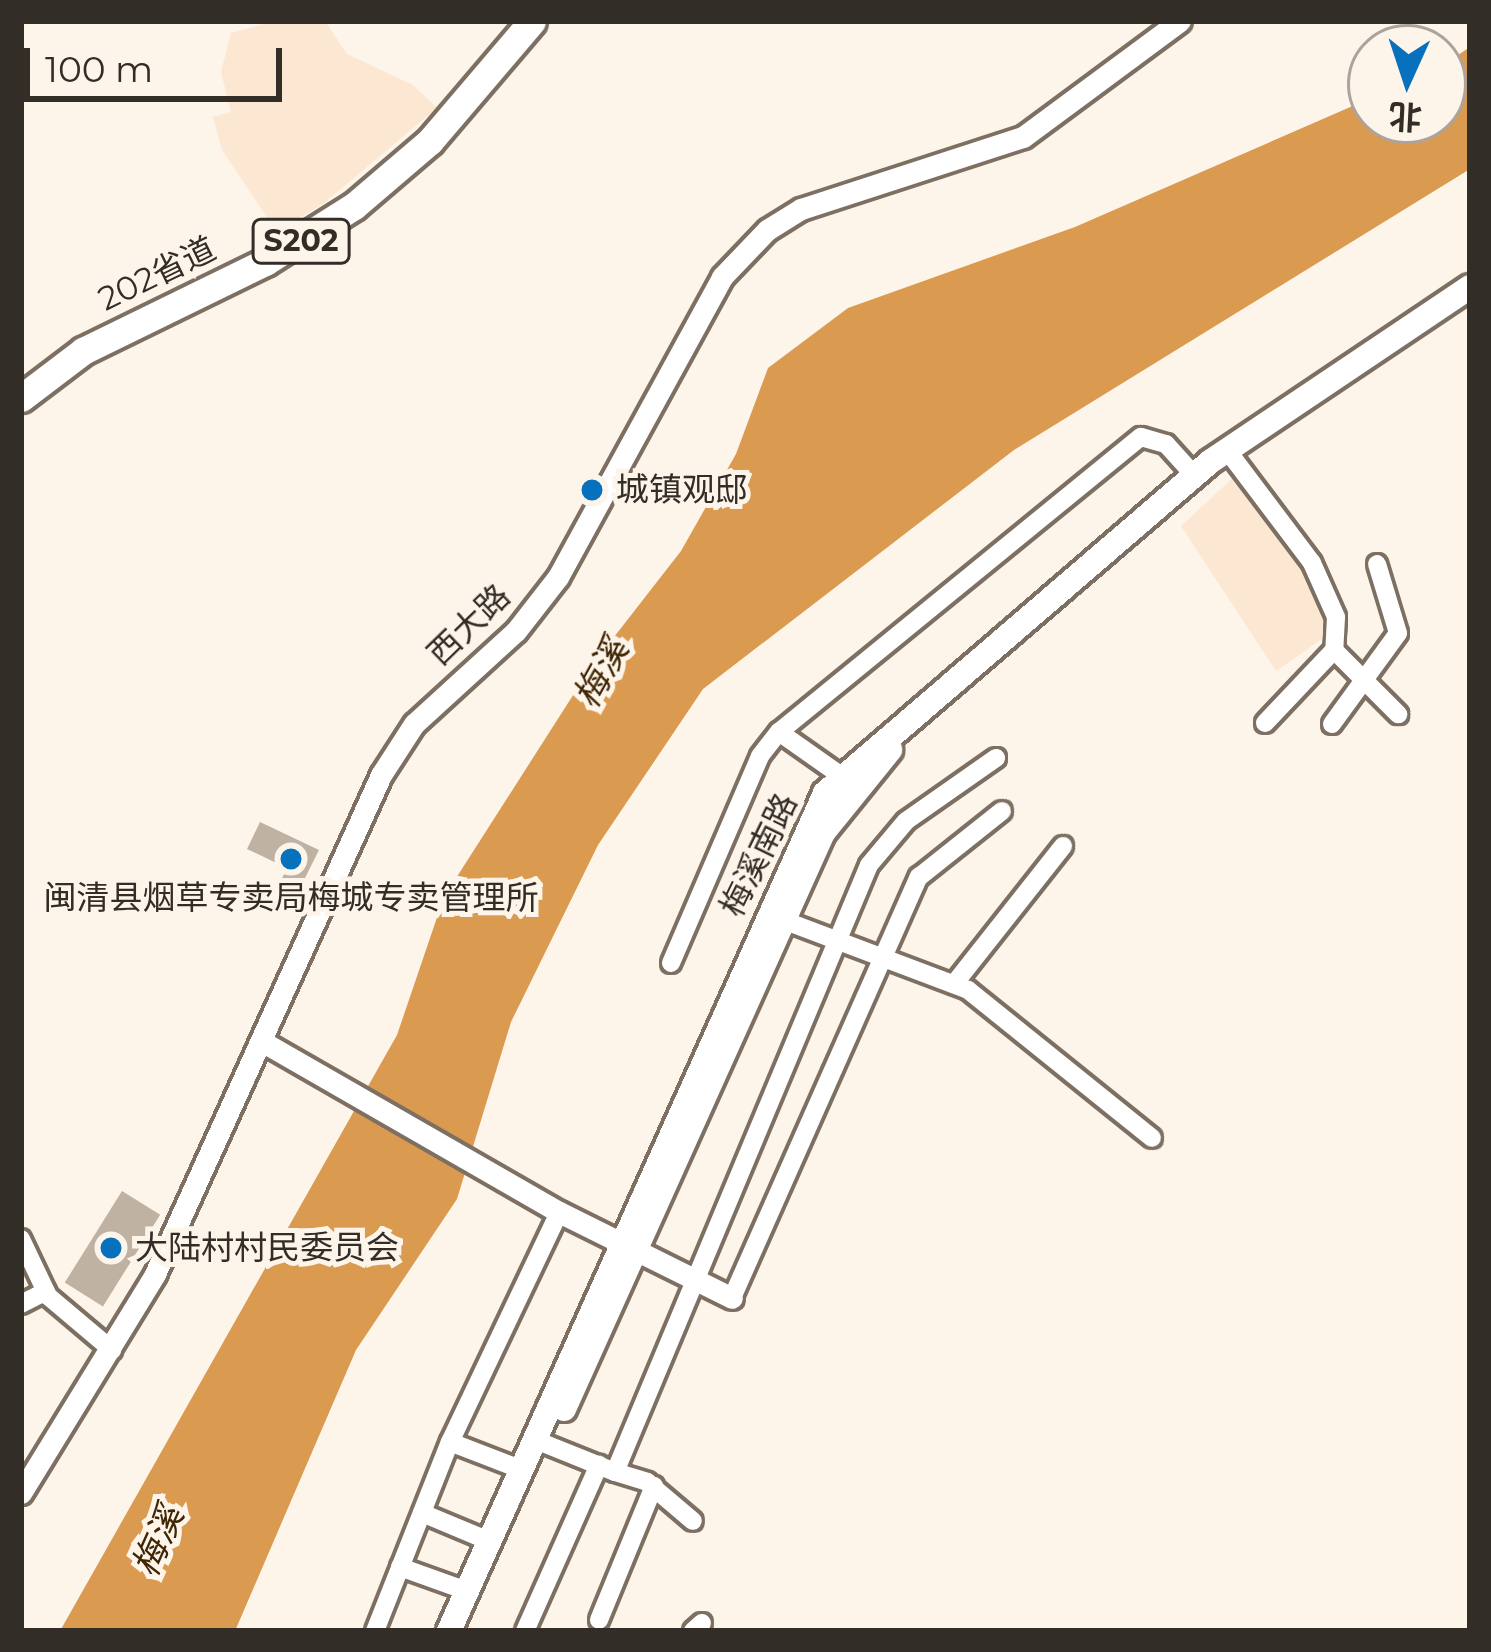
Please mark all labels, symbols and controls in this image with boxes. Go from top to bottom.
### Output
scale bar [30,24,288,98]
north arrow [1347,24,1467,144]
text: 100 m [45,47,153,91]
text: 北 [1388,96,1423,138]
road number: S202 [250,217,352,265]
street label: 202省道 [92,229,222,319]
place label: 城镇观邸 [616,470,748,510]
marker: 城镇观邸 [579,477,605,503]
street label: 西大路 [420,576,518,674]
water label: 梅溪 [565,631,637,715]
street label: 梅溪南路 [712,787,806,923]
marker: 闽清县烟草专卖局梅城专卖管理所 [278,846,304,872]
place label: 闽清县烟草专卖局梅城专卖管理所 [44,878,538,918]
place label: 大陆村村民委员会 [135,1228,399,1268]
marker: 大陆村村民委员会 [98,1235,124,1261]
water label: 梅溪 [124,1499,192,1583]

